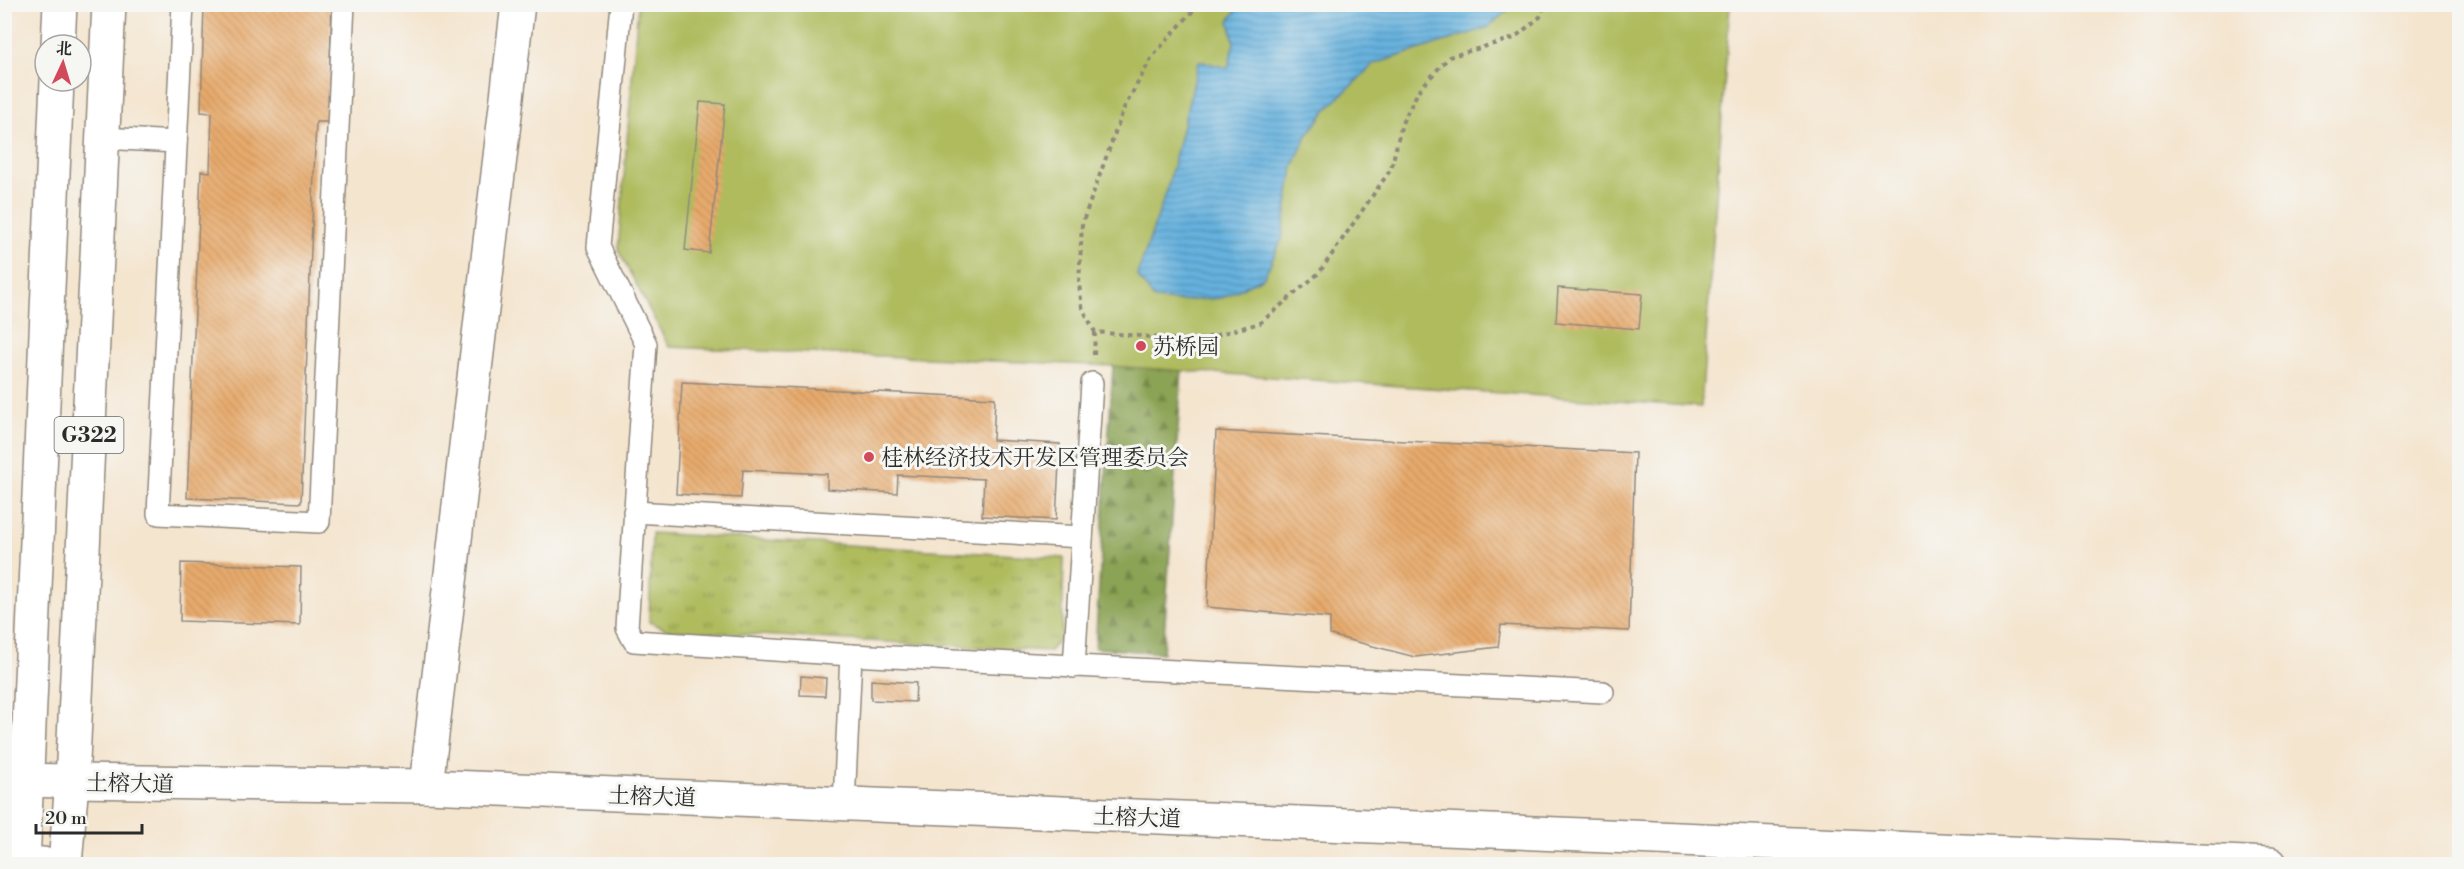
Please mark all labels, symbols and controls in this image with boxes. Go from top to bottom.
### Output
north arrow [33,33,93,93]
text: 北 [55,38,73,60]
place label: 苏桥园 [1153,334,1219,361]
marker: 苏桥园 [1134,339,1148,353]
road number: G322 [54,417,124,453]
place label: 桂林经济技术开发区管理委员会 [881,445,1189,472]
marker: 桂林经济技术开发区管理委员会 [862,450,876,464]
street label: 土榕大道 [86,770,174,799]
street label: 土榕大道 [607,782,696,813]
scale bar [36,797,142,835]
street label: 土榕大道 [1092,803,1181,834]
text: 20 m [45,807,87,830]

